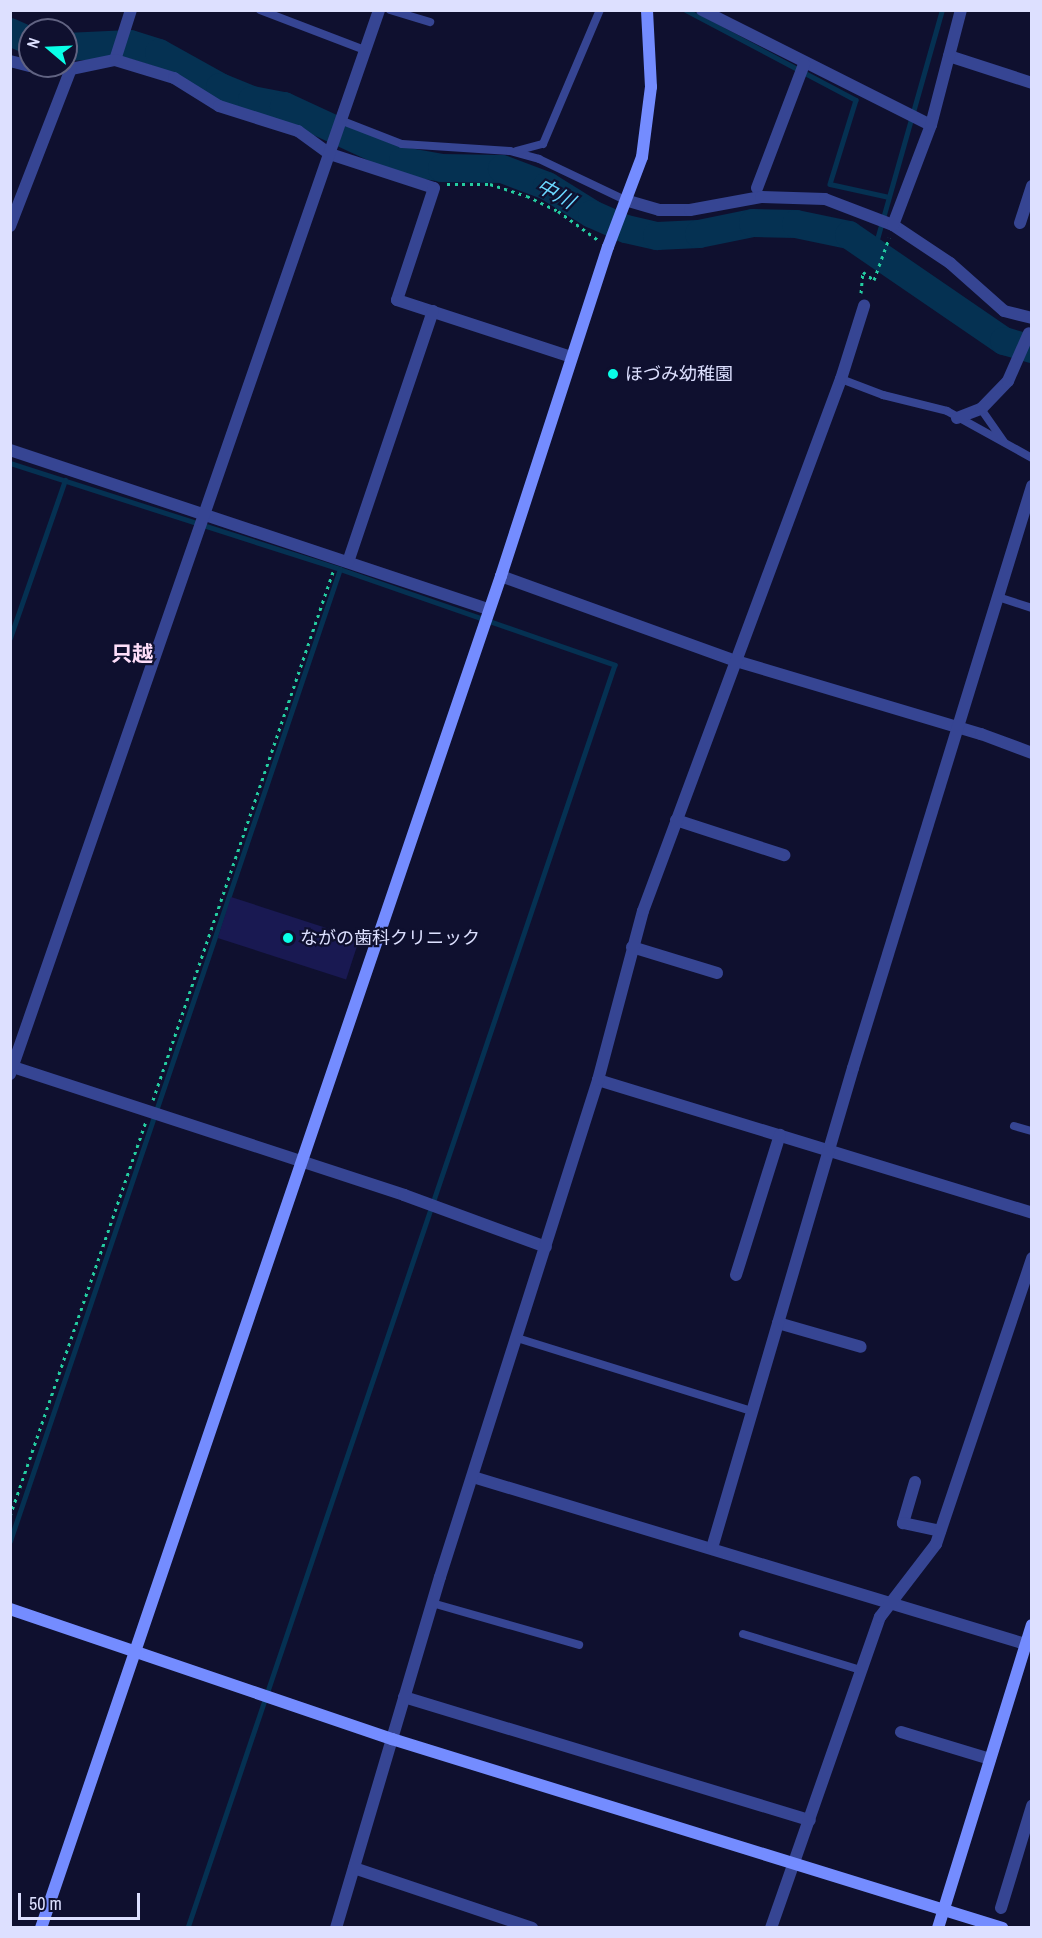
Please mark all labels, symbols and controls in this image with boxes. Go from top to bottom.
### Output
north arrow [18,18,78,78]
text: N [21,35,45,51]
water label: 中川 [533,173,579,213]
place label: ほづみ幼稚園 [625,363,733,385]
marker: ほづみ幼稚園 [606,367,620,381]
district label: 只越 [111,641,153,667]
place label: ながの歯科クリニック [300,927,480,949]
marker: ながの歯科クリニック [281,931,295,945]
scale bar [21,1881,142,1919]
text: 50 m [29,1891,62,1916]

